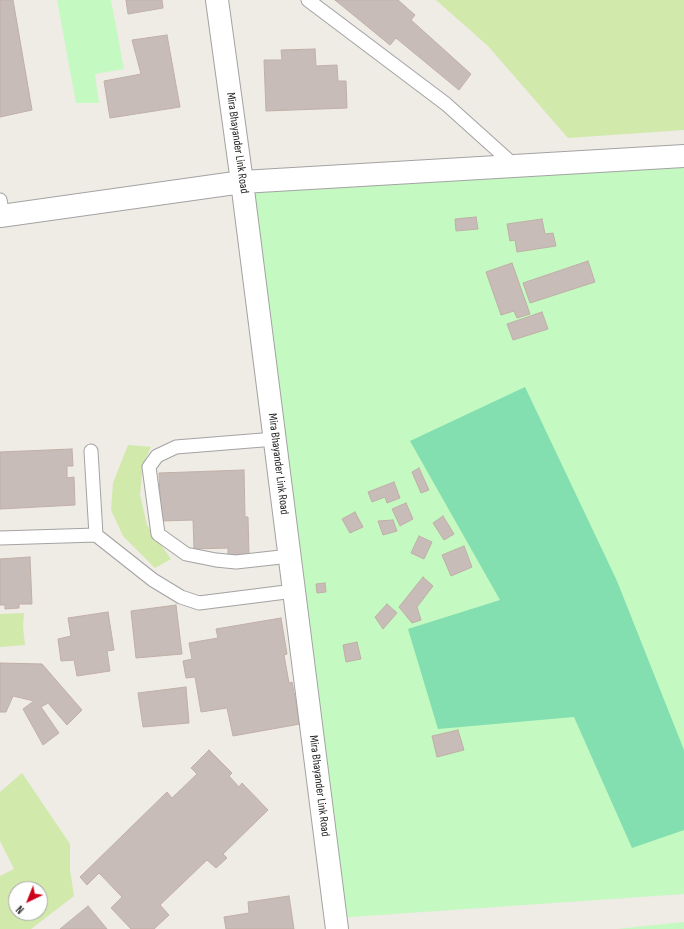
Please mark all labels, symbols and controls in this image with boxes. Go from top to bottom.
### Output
street label: Mira Bhayander Link Road [223,92,251,194]
street label: Mira Bhayander Link Road [265,413,291,515]
street label: Mira Bhayander Link Road [306,735,332,837]
north arrow [8,881,48,921]
text: N [14,903,27,916]

